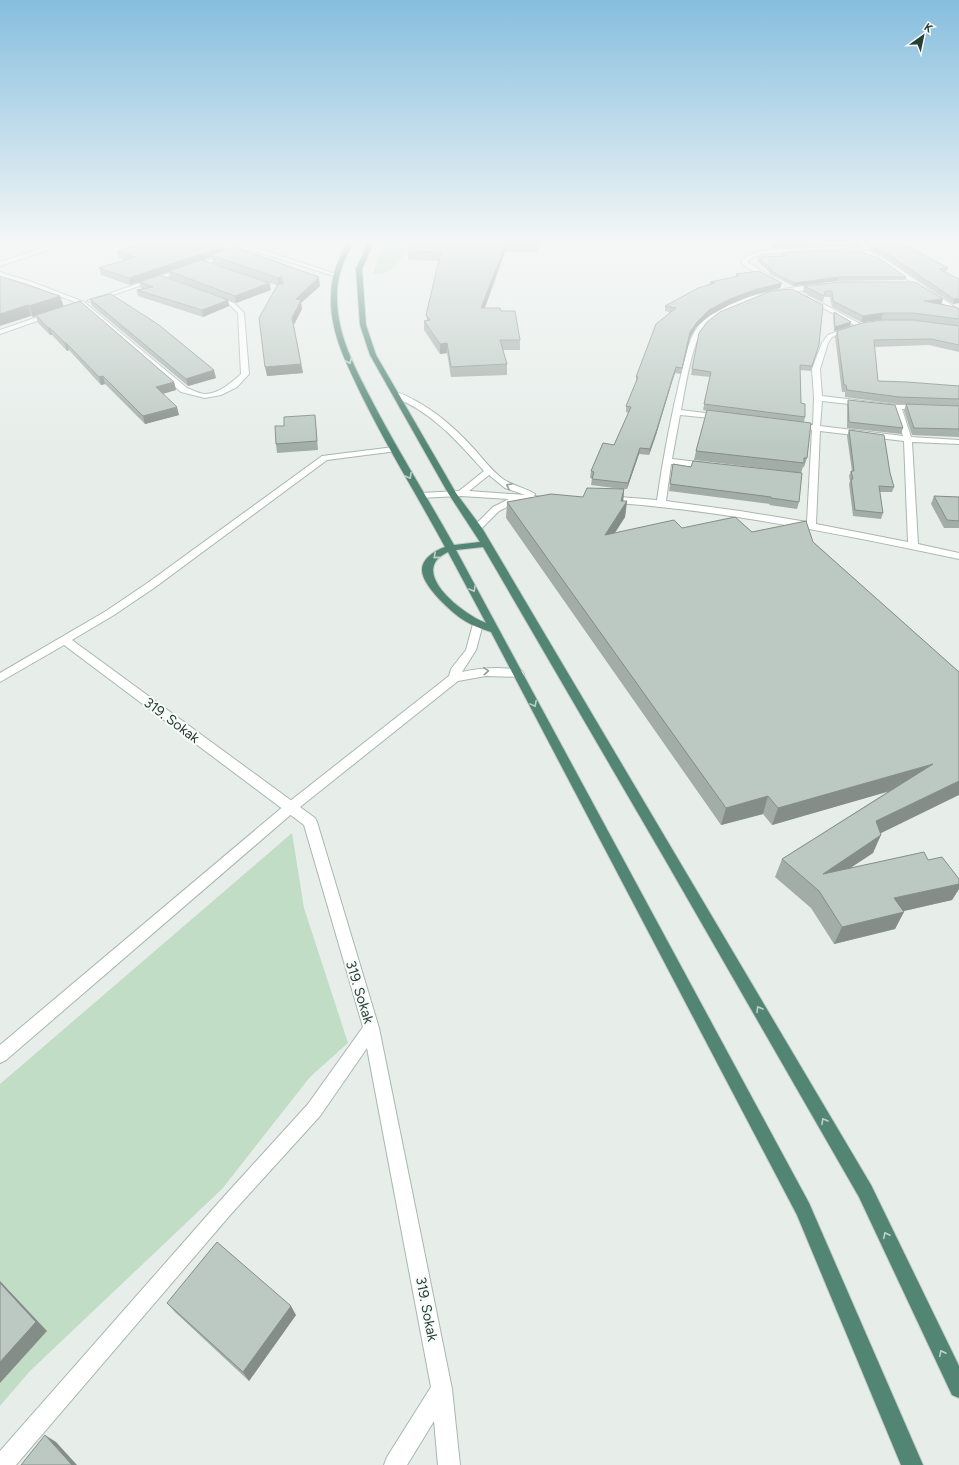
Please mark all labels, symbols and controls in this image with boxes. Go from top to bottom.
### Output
north arrow [903,16,943,56]
text: K [922,21,935,36]
one-way arrow [344,357,352,364]
one-way arrow [405,472,412,479]
one-way arrow [505,483,513,491]
one-way arrow [433,552,441,559]
one-way arrow [468,585,475,592]
one-way arrow [483,667,489,676]
street label: 319. Sokak [141,694,203,747]
one-way arrow [530,700,537,707]
street label: 319. Sokak [342,959,377,1026]
one-way arrow [757,1005,764,1013]
one-way arrow [822,1118,829,1125]
one-way arrow [883,1232,891,1240]
street label: 319. Sokak [412,1276,441,1343]
one-way arrow [939,1349,947,1357]

